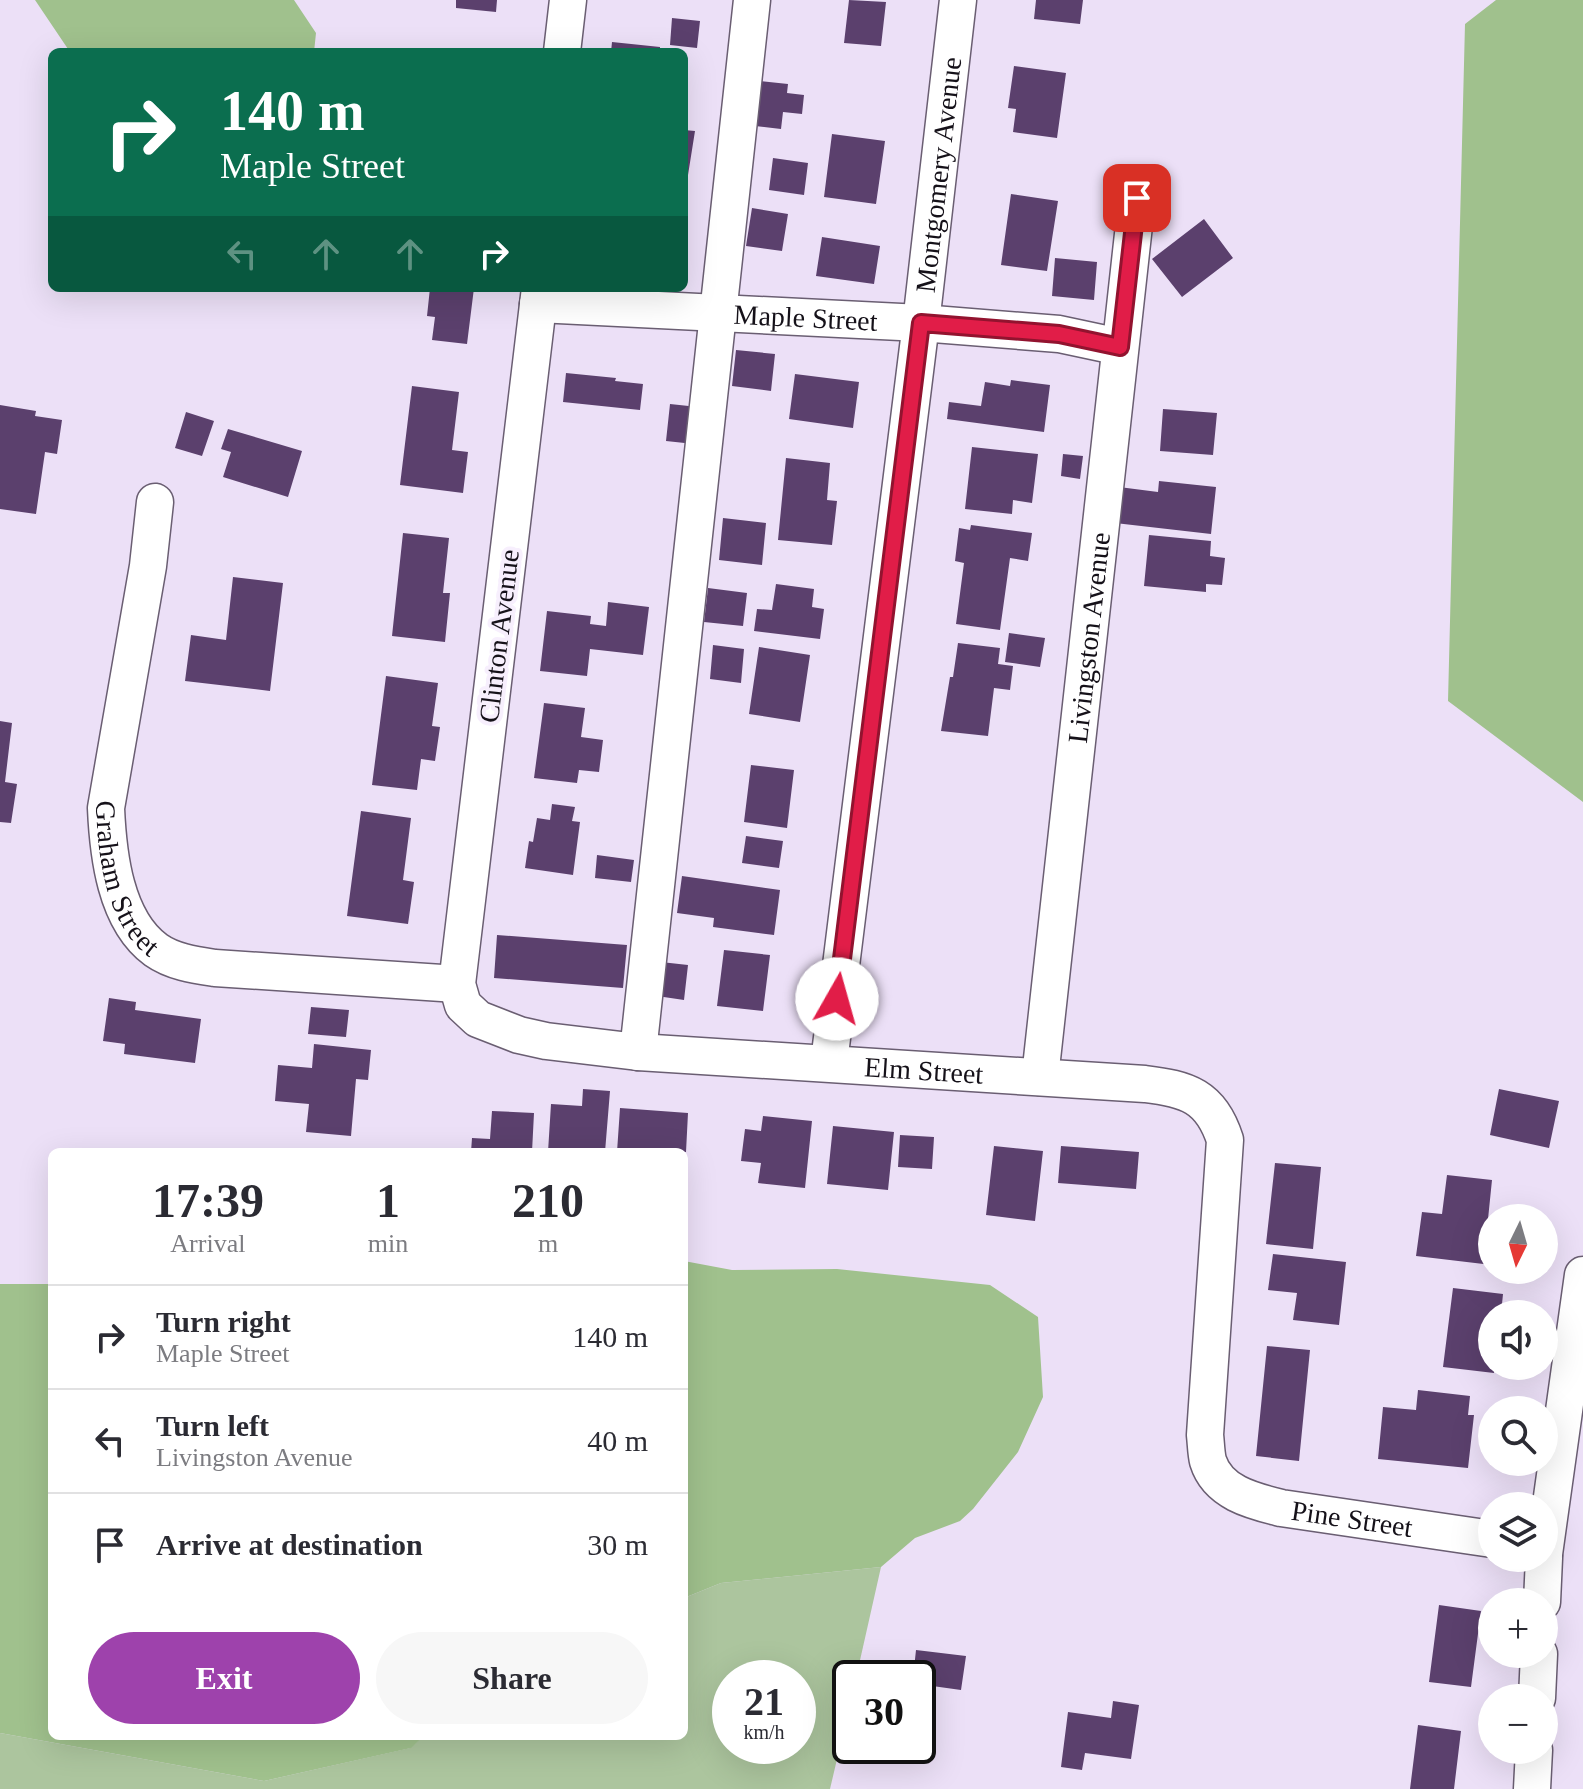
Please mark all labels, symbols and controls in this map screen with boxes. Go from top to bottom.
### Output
street label: Montgomery Avenue [909,55,967,294]
icon: right [88,80,192,184]
text: 140 m [220,80,365,142]
text: Maple Street [220,146,405,186]
pin [1103,164,1171,232]
icon: arrive [1115,176,1159,220]
icon: left [220,232,264,276]
icon: ahead [304,232,348,276]
icon: ahead [388,232,432,276]
icon: right [472,232,516,276]
street label: Maple Street [733,298,879,336]
street label: Livingston Avenue [1061,531,1116,745]
street label: Clinton Avenue [473,548,525,724]
street label: Graham Street [90,800,166,962]
position arrow [795,957,879,1041]
street label: Elm Street [863,1051,984,1089]
text: 17:39 [152,1174,264,1227]
text: 1 [376,1174,400,1227]
text: 210 [512,1174,584,1227]
north arrow [1478,1204,1558,1284]
map controls [1478,1204,1558,1764]
text: Arrival [170,1229,245,1258]
text: min [368,1229,408,1258]
text: m [538,1229,558,1258]
button: sound [1478,1300,1558,1380]
text: Turn right [156,1305,291,1338]
icon: right [88,1315,132,1359]
text: 140 m [572,1320,648,1353]
text: Maple Street [156,1339,290,1368]
button: search [1478,1396,1558,1476]
text: Turn left [156,1409,269,1442]
icon: left [88,1419,132,1463]
text: 40 m [587,1424,648,1457]
text: Livingston Avenue [156,1443,353,1472]
button: layers [1478,1492,1558,1572]
street label: Pine Street [1289,1494,1415,1543]
icon: arrive [88,1523,132,1567]
text: Arrive at destination [156,1528,423,1561]
text: 30 m [587,1528,648,1561]
button: + [1478,1588,1558,1668]
button: Exit [88,1632,360,1724]
button: Share [376,1632,648,1724]
speed limit sign: 30 [832,1660,936,1764]
text: 21 [744,1679,784,1724]
button: − [1478,1684,1558,1764]
text: km/h [743,1721,785,1743]

